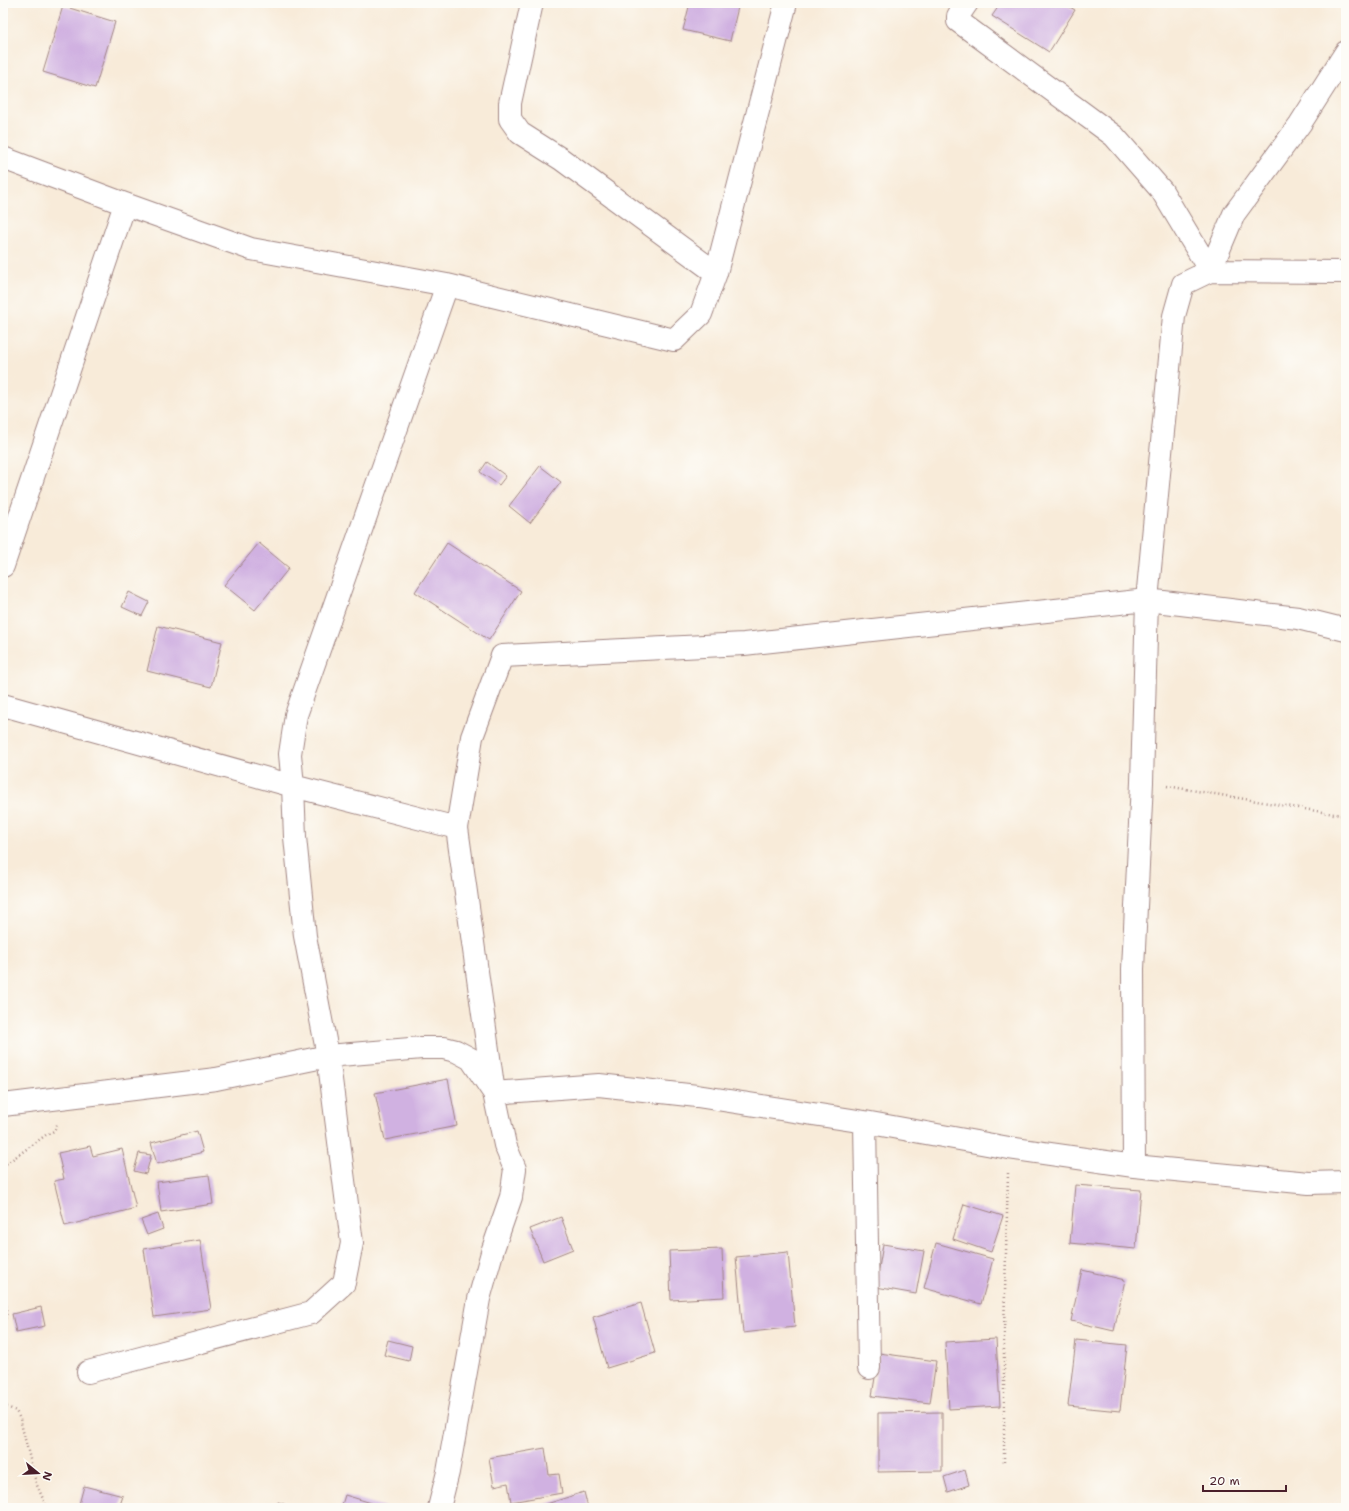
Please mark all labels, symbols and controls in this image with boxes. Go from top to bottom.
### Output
north arrow [18,1453,58,1493]
scale bar [1203,1467,1286,1493]
text: N [38,1469,56,1483]
text: 20 m [1209,1473,1240,1489]

